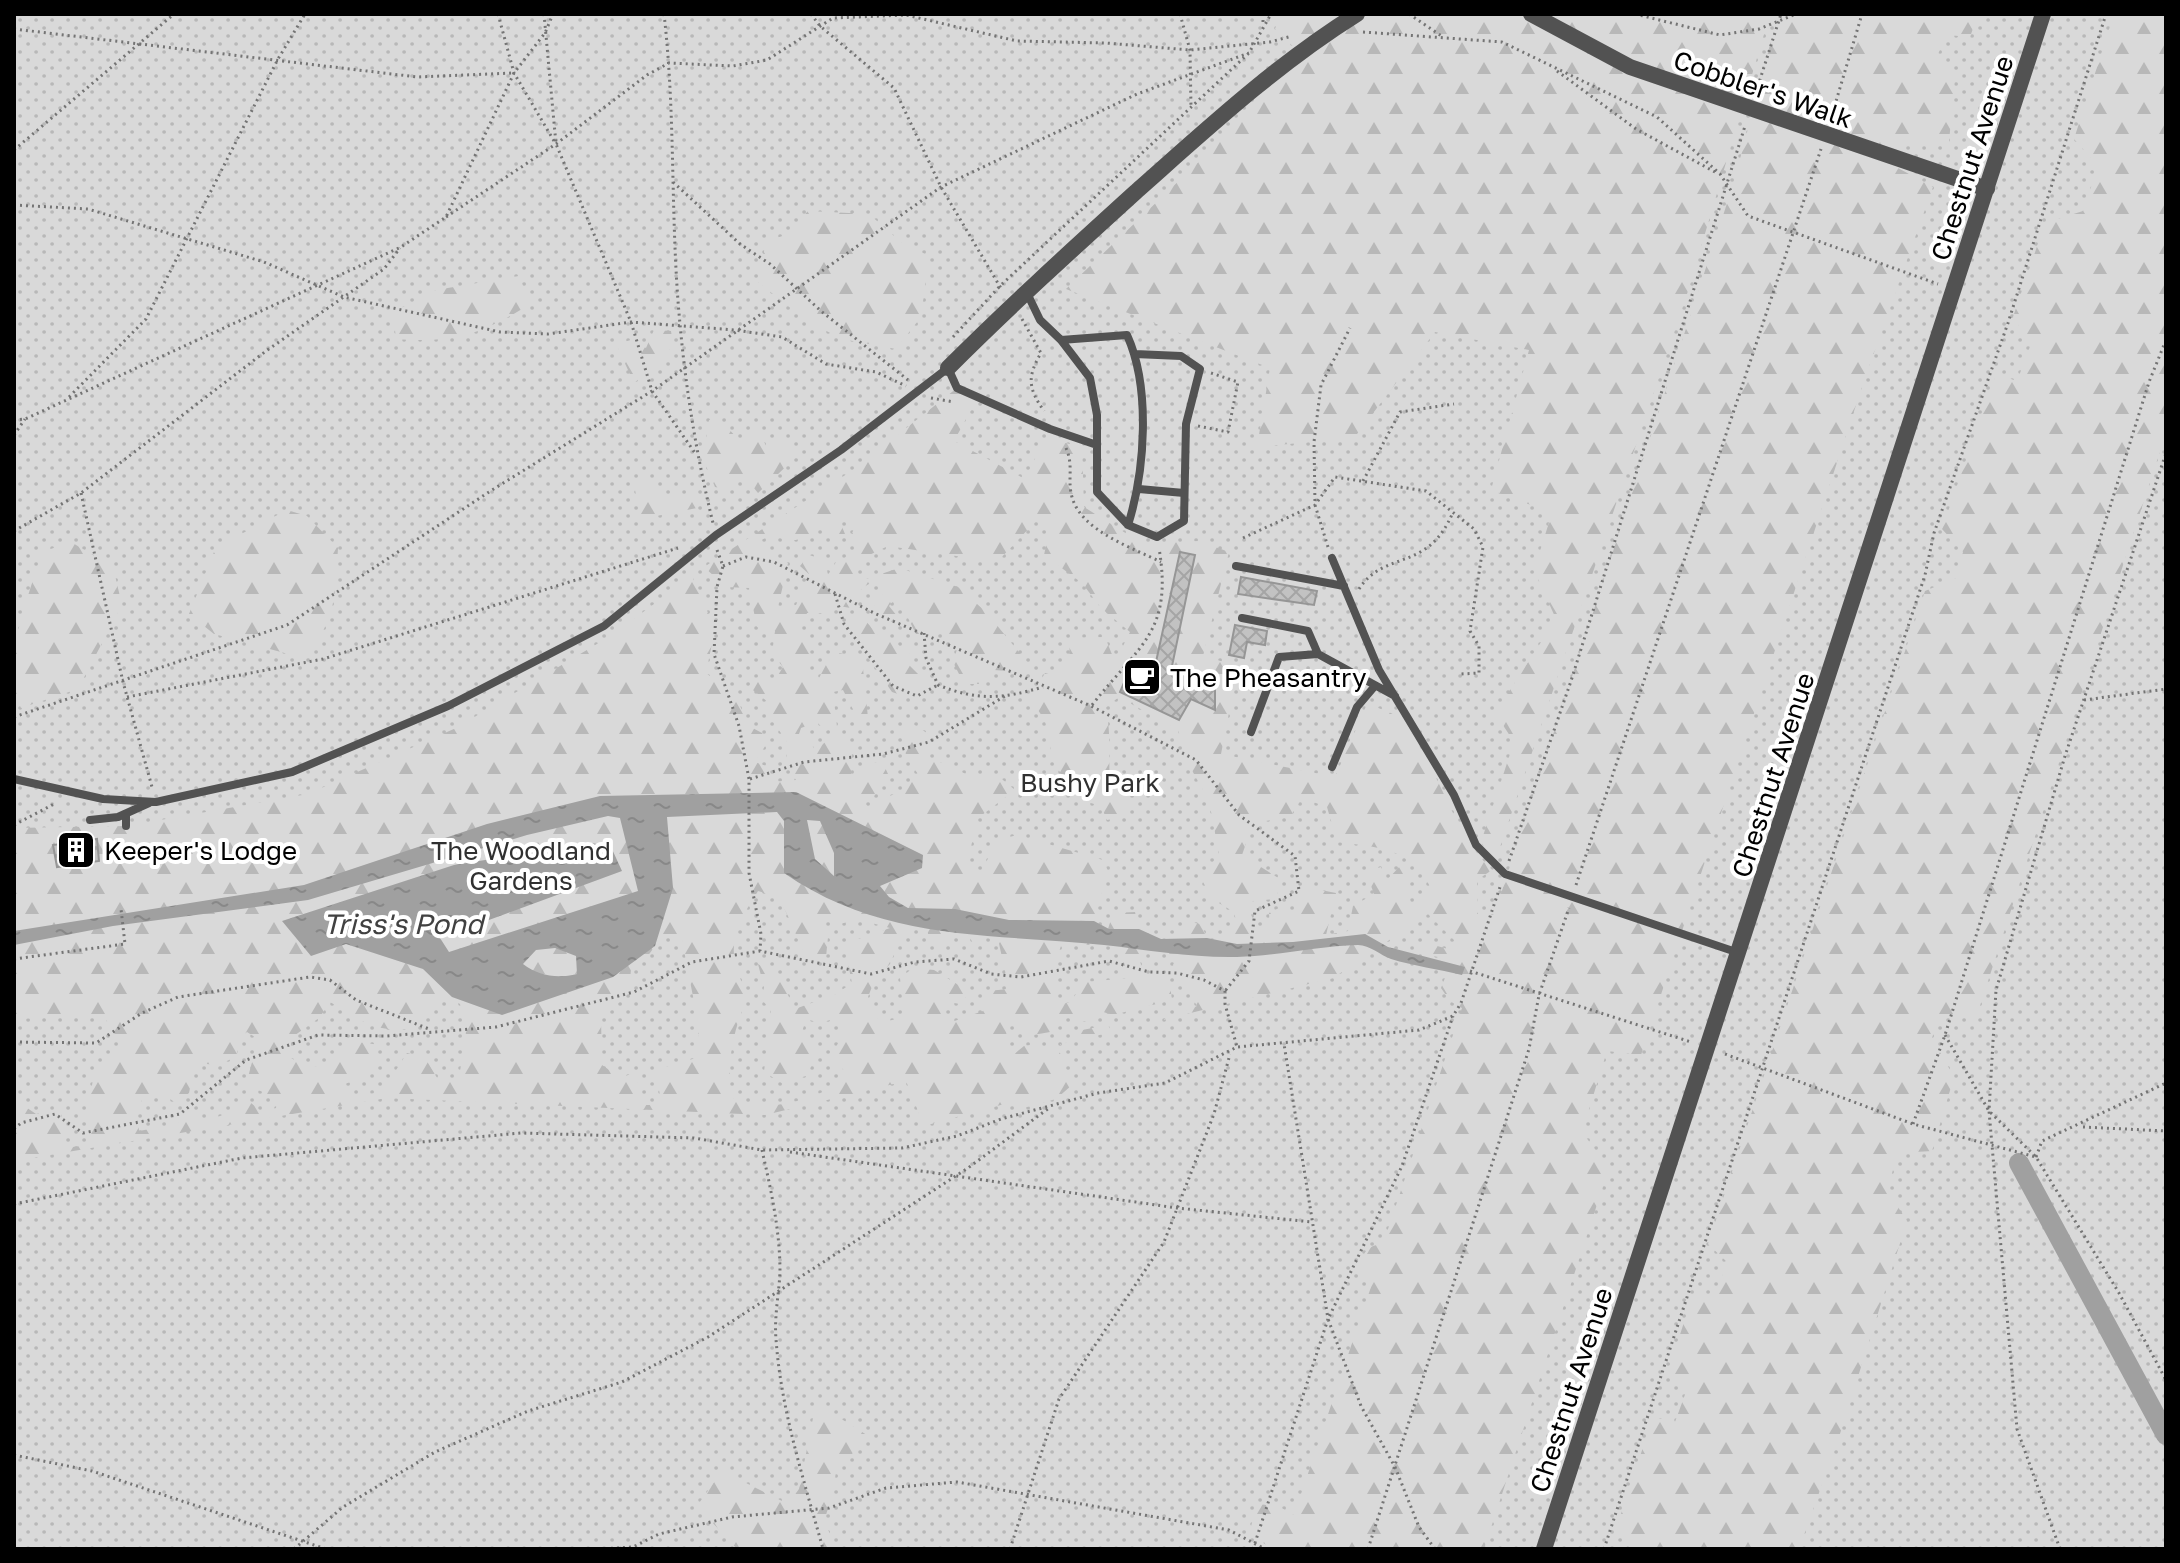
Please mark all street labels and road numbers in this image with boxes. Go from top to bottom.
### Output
street label: Cobbler's Walk [1669,44,1857,134]
street label: Chestnut Avenue [1924,52,2020,264]
street label: Chestnut Avenue [1725,669,1821,881]
street label: Chestnut Avenue [1523,1284,1619,1496]

